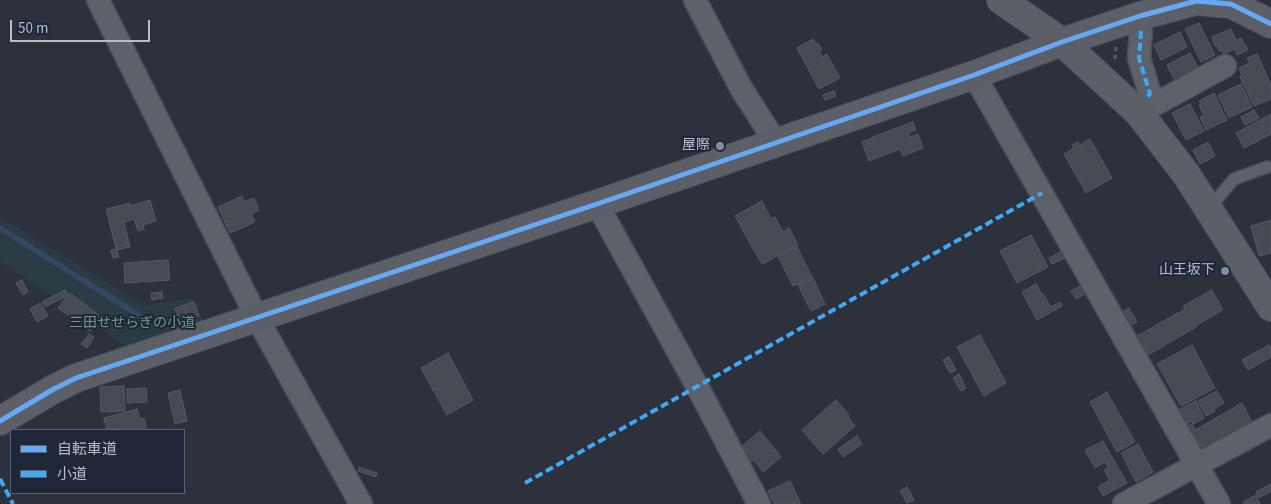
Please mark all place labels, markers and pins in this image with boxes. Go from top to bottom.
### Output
place label: 屋際 [682,138,710,154]
marker: 屋際 [714,140,726,152]
place label: 山王坂下 [1159,263,1215,279]
marker: 山王坂下 [1219,265,1231,277]

